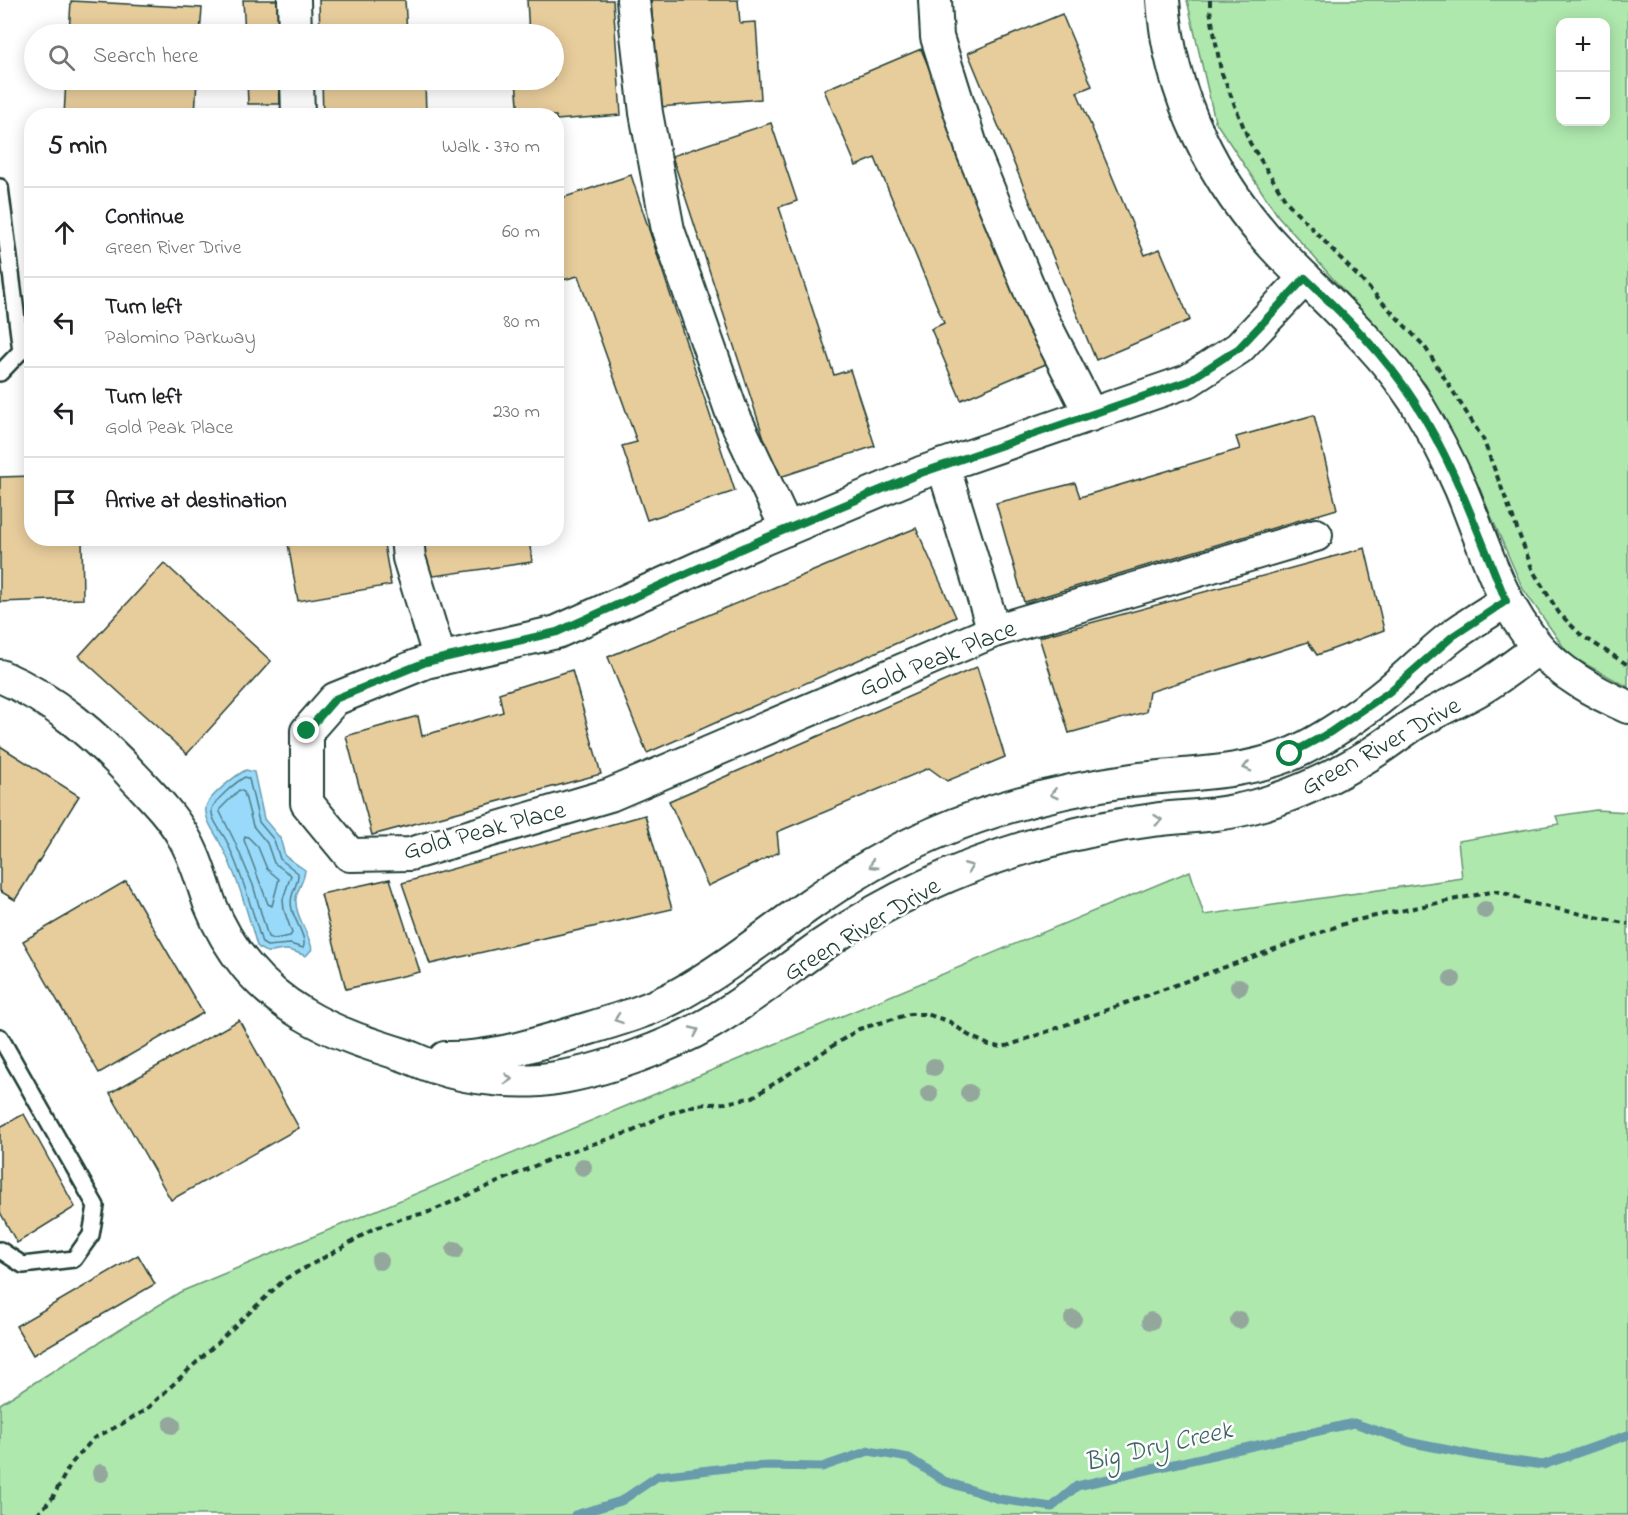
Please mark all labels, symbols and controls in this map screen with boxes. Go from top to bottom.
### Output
map controls [1556,18,1610,126]
button: + [1556,18,1610,72]
search box [24,24,564,90]
icon: search [45,41,78,74]
text: Search here [93,41,198,73]
button: − [1556,72,1610,126]
text: 5 min [48,128,107,166]
text: Walk · 370 m [442,133,540,162]
text: Continue [105,202,184,234]
icon: ahead [48,216,81,249]
text: 60 m [502,218,540,247]
text: Green River Drive [105,234,241,263]
text: Turn left [105,292,182,324]
icon: left [48,306,81,339]
text: 80 m [503,308,540,337]
text: Palomino Parkway [105,324,256,353]
text: Turn left [105,382,182,414]
icon: left [48,396,81,429]
text: 230 m [493,398,540,427]
text: Gold Peak Place [105,414,233,443]
icon: arrive [48,486,81,519]
text: Arrive at destination [105,486,287,518]
street label: Gold Peak Place [854,611,1023,709]
street label: Green River Drive [1295,688,1469,807]
route end [293,717,319,743]
route start [1276,740,1302,766]
one-way arrow [1242,760,1252,773]
one-way arrow [1049,787,1059,800]
street label: Gold Peak Place [399,792,571,872]
one-way arrow [1154,814,1163,827]
one-way arrow [869,858,879,869]
one-way arrow [963,862,974,874]
street label: Green River Drive [777,868,949,993]
one-way arrow [613,1011,623,1024]
one-way arrow [688,1026,699,1038]
one-way arrow [504,1072,513,1085]
water label: Big Dry Creek [1081,1411,1238,1484]

